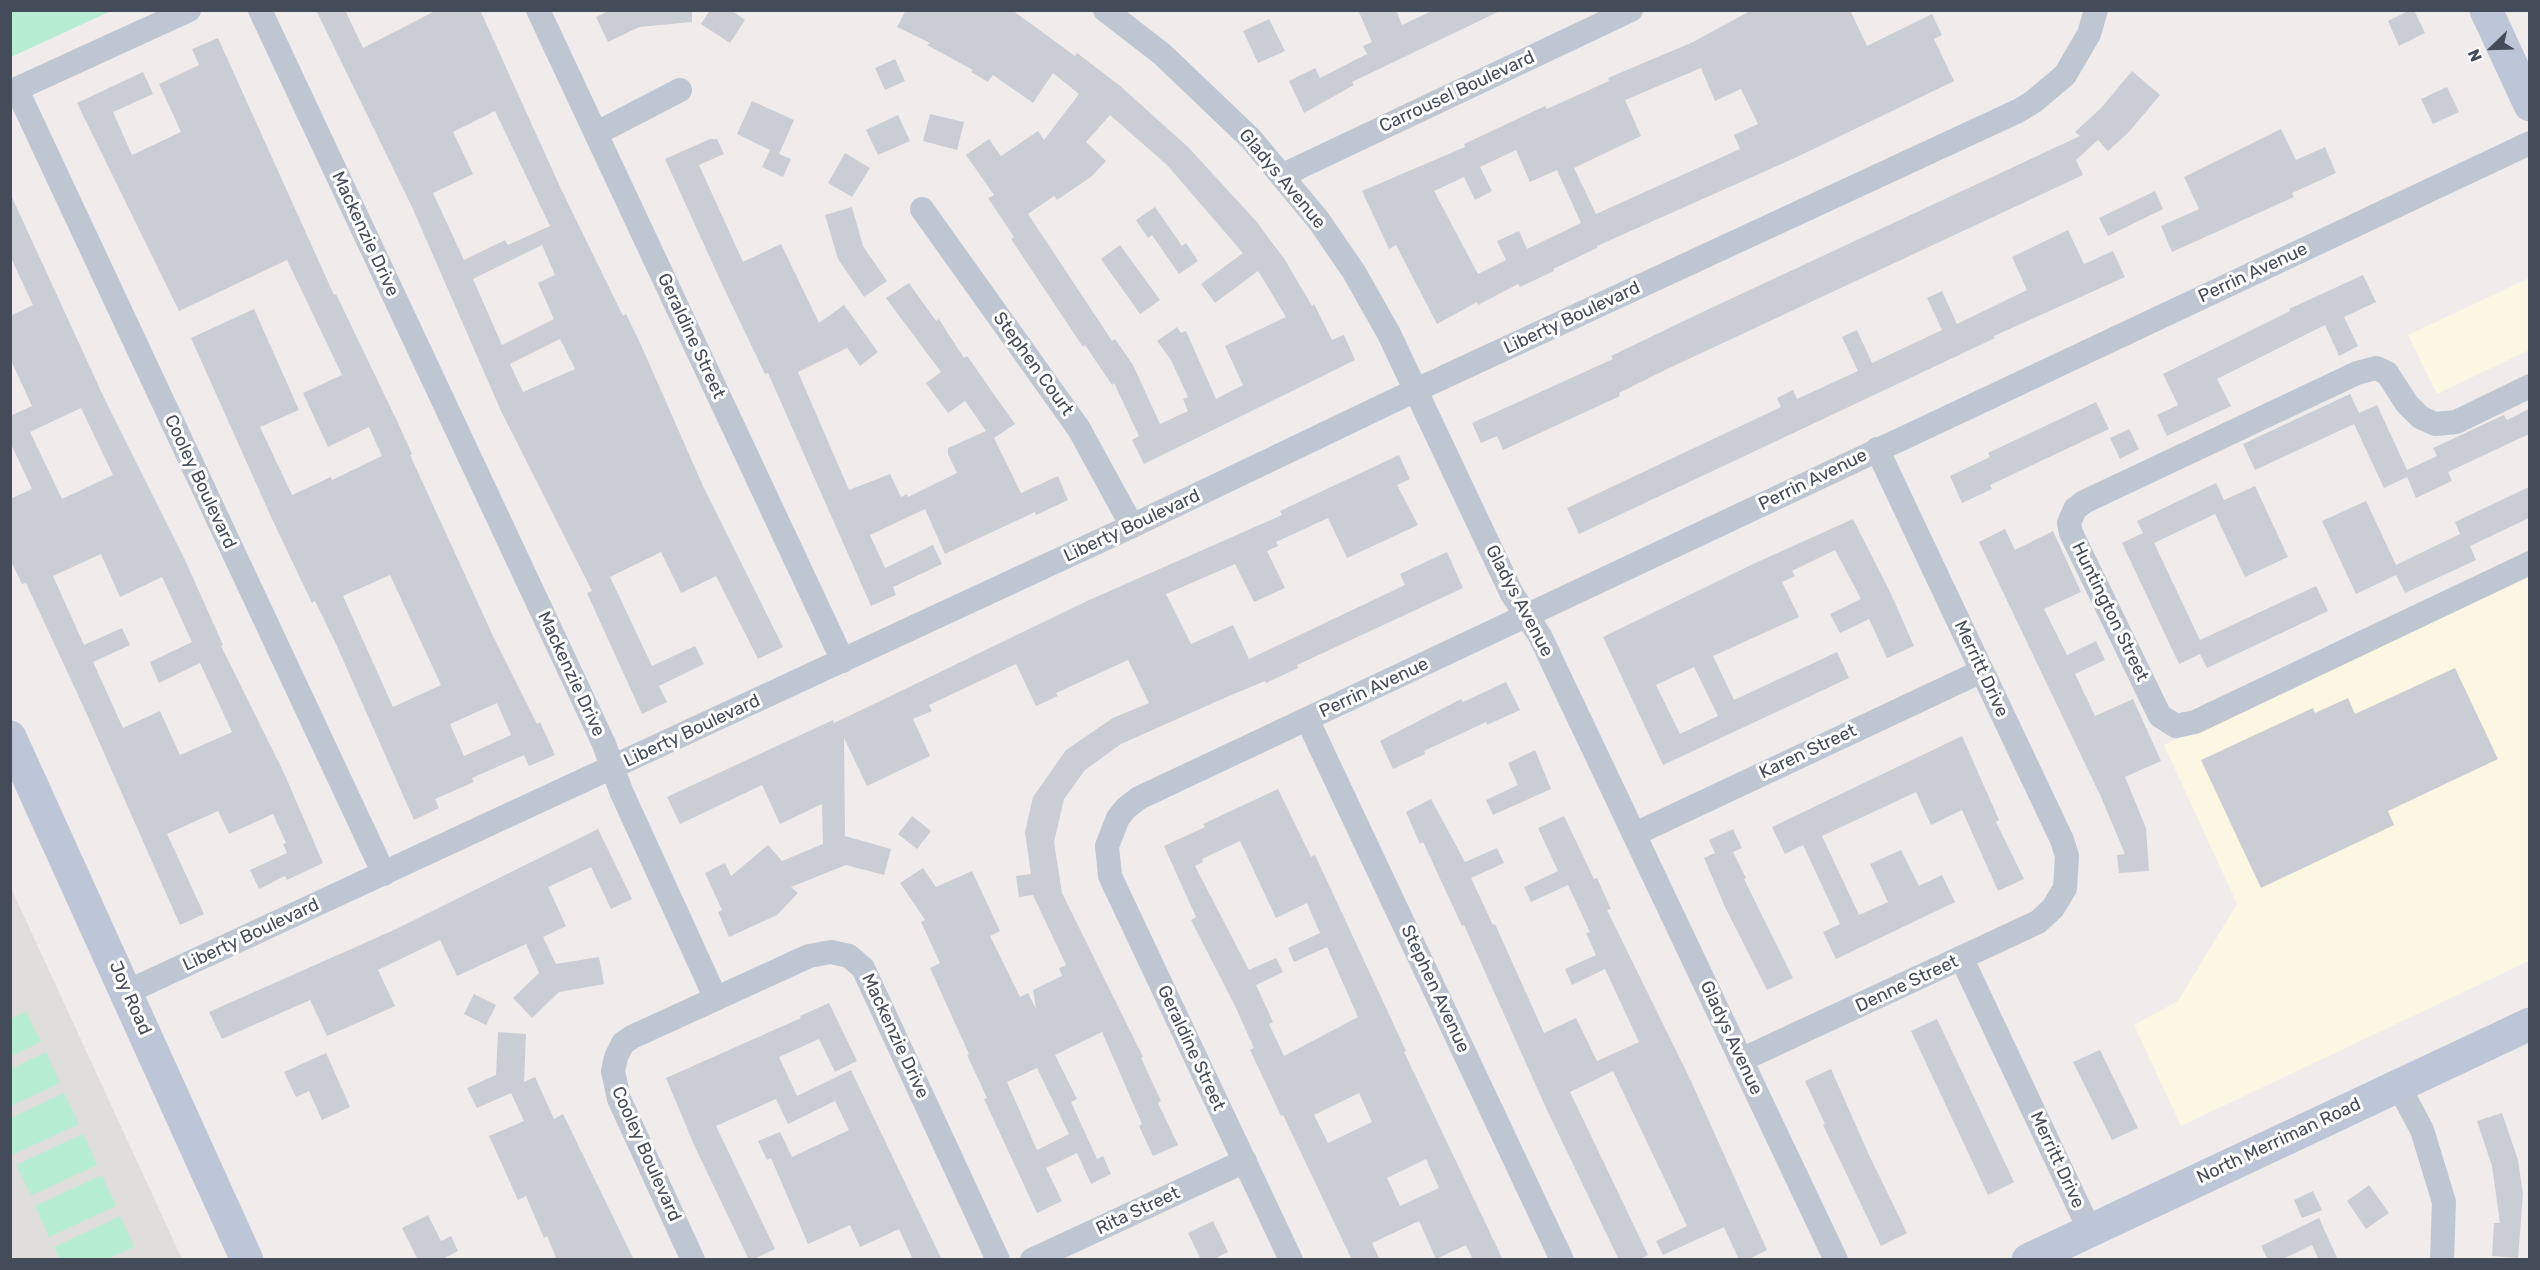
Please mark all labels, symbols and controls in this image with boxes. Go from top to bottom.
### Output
north arrow [2462,18,2522,78]
text: N [2464,46,2486,64]
street label: Carrousel Boulevard [1376,47,1538,137]
street label: Gladys Avenue [1234,125,1330,233]
street label: Mackenzie Drive [327,168,403,300]
street label: Perrin Avenue [2195,238,2311,308]
street label: Geraldine Street [653,270,729,402]
street label: Liberty Boulevard [1500,277,1644,359]
street label: Stephen Court [988,308,1078,420]
street label: Cooley Boulevard [160,412,240,552]
street label: Perrin Avenue [1755,444,1871,516]
street label: Liberty Boulevard [1060,485,1204,567]
street label: Huntington Street [2067,539,2153,685]
street label: Gladys Avenue [1480,541,1558,661]
street label: Mackenzie Drive [533,608,609,740]
street label: Merritt Drive [1949,617,2013,721]
street label: Perrin Avenue [1316,653,1432,723]
street label: Liberty Boulevard [620,690,764,772]
street label: Karen Street [1756,720,1860,784]
street label: Liberty Boulevard [179,894,323,976]
street label: Stephen Avenue [1396,922,1474,1056]
street label: Denne Street [1852,951,1962,1017]
street label: Joy Road [104,958,156,1038]
street label: Mackenzie Drive [857,970,933,1102]
street label: Gladys Avenue [1695,977,1767,1099]
street label: Geraldine Street [1153,982,1229,1114]
street label: Cooley Boulevard [607,1083,685,1225]
street label: North Merriman Road [2194,1094,2364,1188]
street label: Merritt Drive [2025,1108,2089,1212]
street label: Rita Street [1093,1182,1183,1240]

